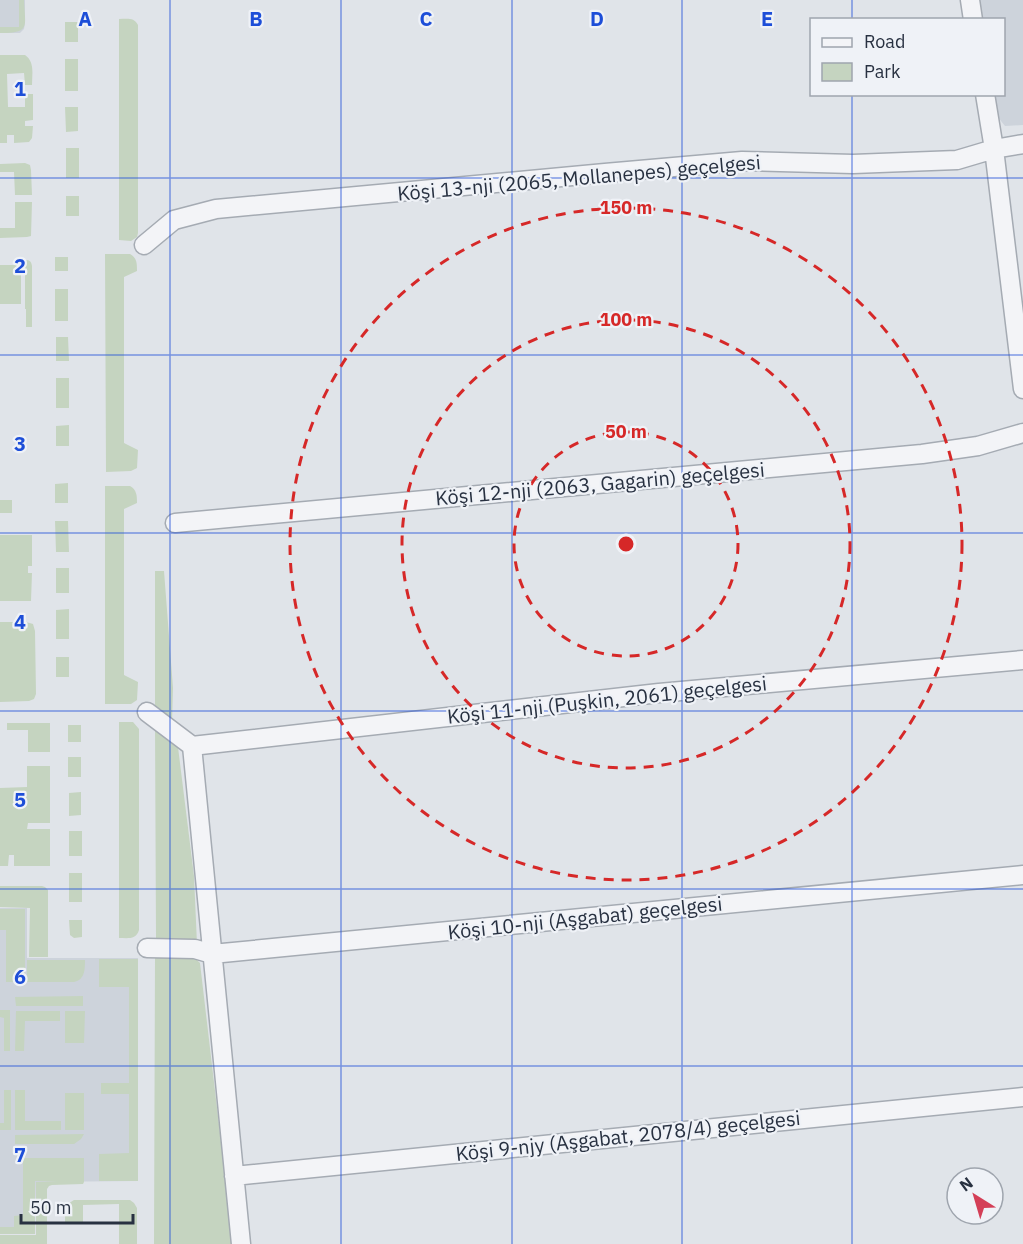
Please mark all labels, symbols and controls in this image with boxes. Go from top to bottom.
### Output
text: A [78,5,92,32]
text: B [249,5,263,32]
text: C [419,5,433,32]
text: D [590,5,604,32]
text: E [761,5,773,32]
legend [810,18,1005,96]
text: Road [864,30,905,53]
text: Park [864,60,901,83]
text: 1 [14,75,26,102]
street label: Köşi 13-nji (2065, Mollanepes) geçelgesi [396,148,762,207]
text: 150 m [600,196,652,219]
text: 2 [14,252,26,279]
text: 100 m [600,308,652,331]
text: 50 m [605,420,647,443]
text: 3 [14,430,26,457]
street label: Köşi 12-nji (2063, Gagarin) geçelgesi [434,456,766,511]
centre of rings [616,534,636,554]
text: 4 [14,608,26,635]
street label: Köşi 11-nji (Puşkin, 2061) geçelgesi [446,669,768,730]
text: 5 [14,786,26,813]
street label: Köşi 10-nji (Aşgabat) geçelgesi [446,890,724,945]
text: 6 [14,963,26,990]
street label: Köşi 9-njy (Aşgabat, 2078/4) geçelgesi [454,1104,802,1167]
text: 7 [14,1141,26,1168]
north arrow [945,1166,1005,1226]
text: N [955,1173,977,1195]
scale bar [21,1187,134,1225]
text: 50 m [30,1196,72,1219]

